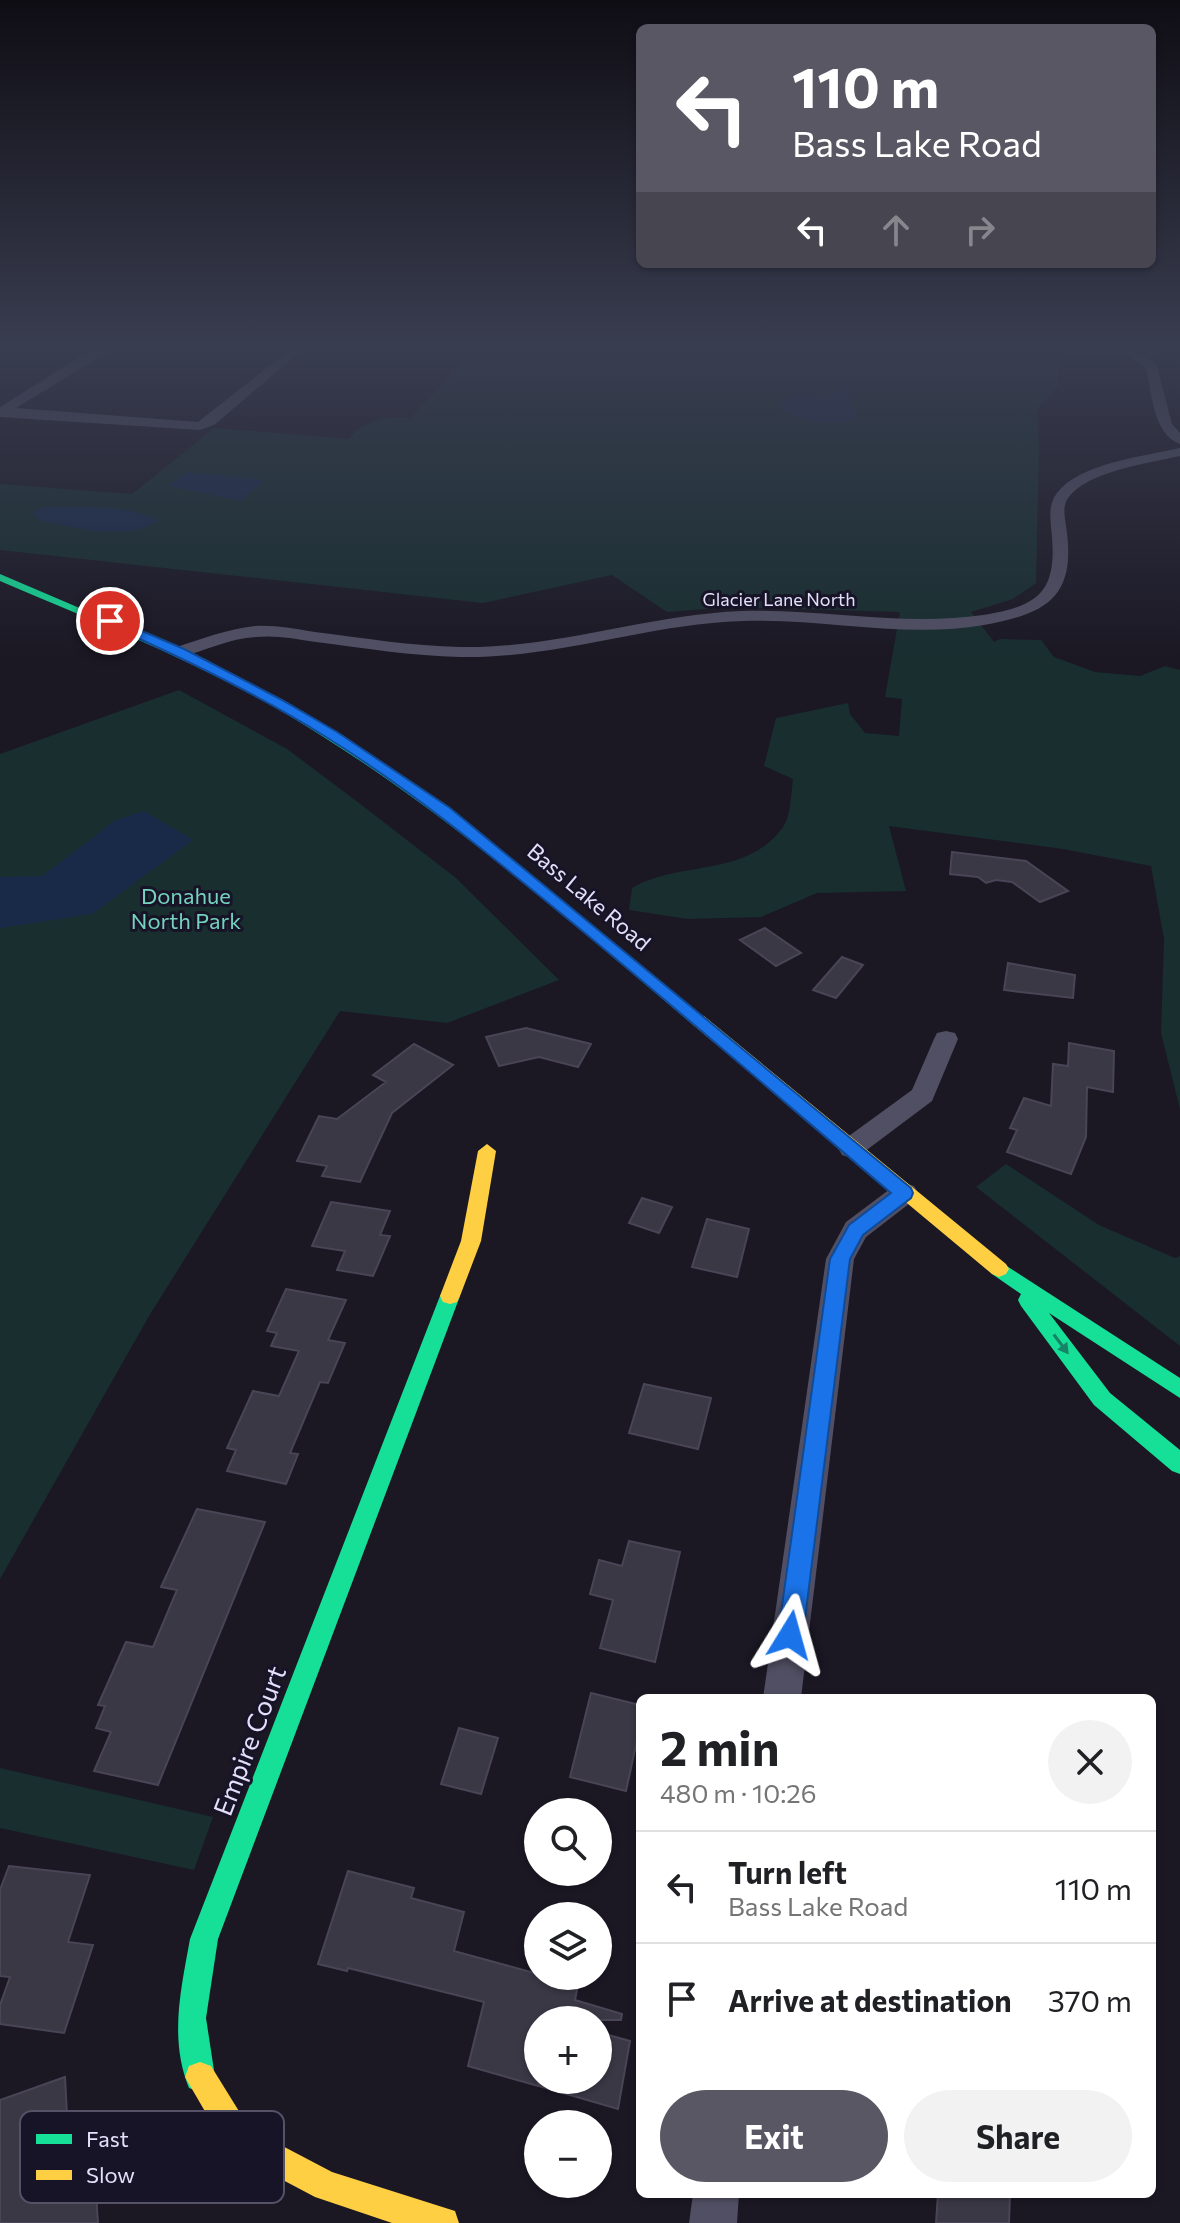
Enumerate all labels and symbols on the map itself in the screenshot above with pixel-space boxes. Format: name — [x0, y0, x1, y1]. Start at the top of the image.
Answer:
pin — [76, 587, 144, 655]
street label: Glacier Lane North — [702, 588, 856, 610]
street label: Bass Lake Road — [522, 837, 656, 956]
park label: Donahue North Park — [131, 882, 241, 934]
one-way arrow — [1053, 1334, 1069, 1355]
position arrow — [748, 1593, 832, 1677]
street label: Empire Court — [206, 1661, 291, 1820]
legend — [20, 2111, 284, 2203]
text: Fast — [86, 2125, 129, 2152]
text: Slow — [86, 2161, 135, 2188]

